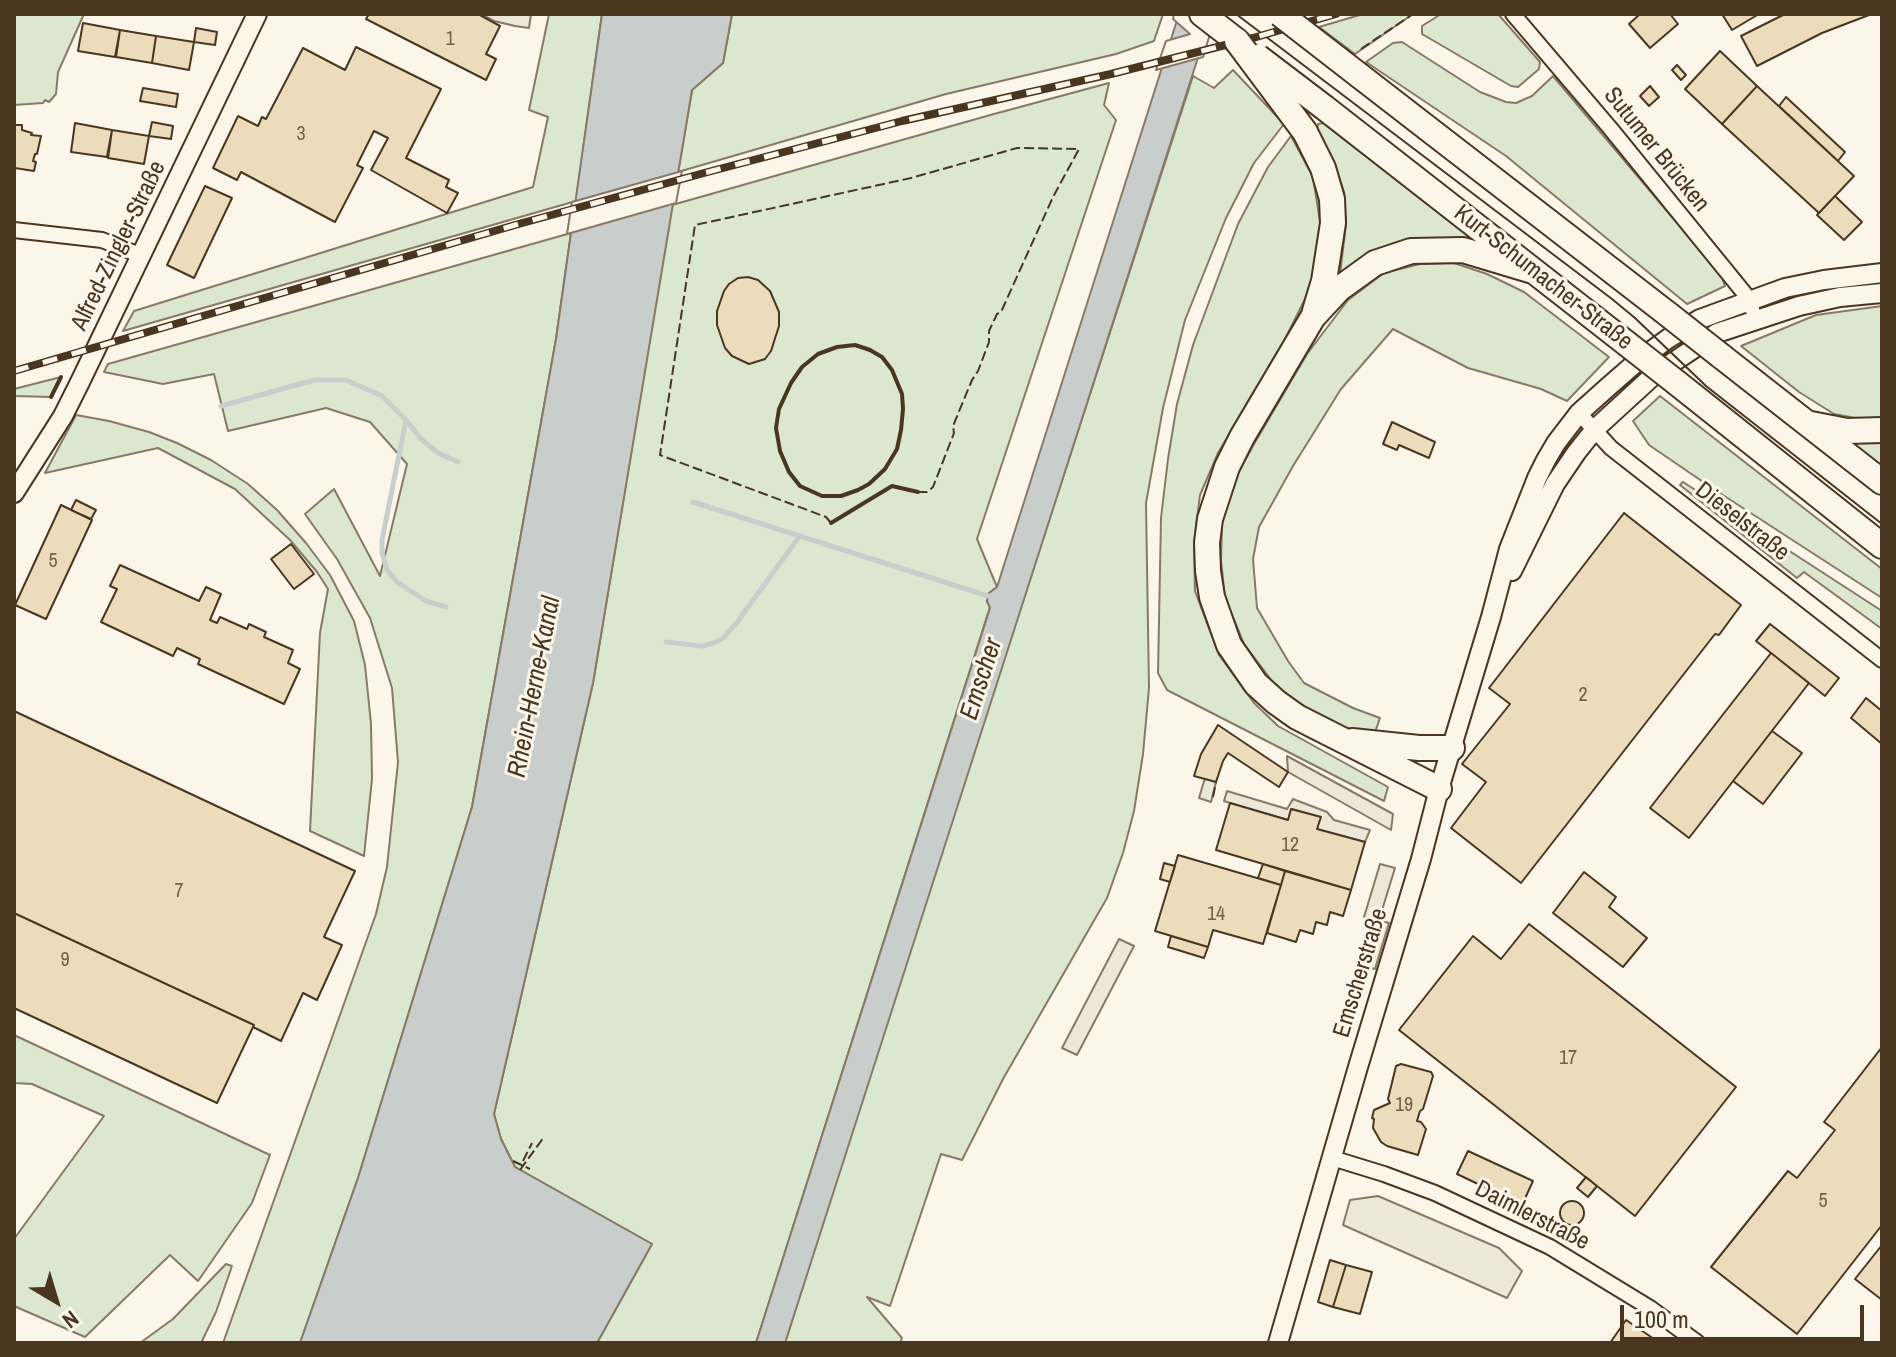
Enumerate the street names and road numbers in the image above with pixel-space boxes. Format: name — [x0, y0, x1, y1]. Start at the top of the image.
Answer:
street label: Sutumer Brücken — [1597, 82, 1715, 218]
street label: Alfred-Zingler-Straße — [66, 157, 172, 335]
street label: Kurt-Schumacher-Straße — [1448, 199, 1638, 357]
street label: Dieselstraße — [1689, 476, 1795, 568]
street label: Emscherstraße — [1328, 905, 1394, 1041]
street label: Daimlerstraße — [1470, 1175, 1594, 1257]

